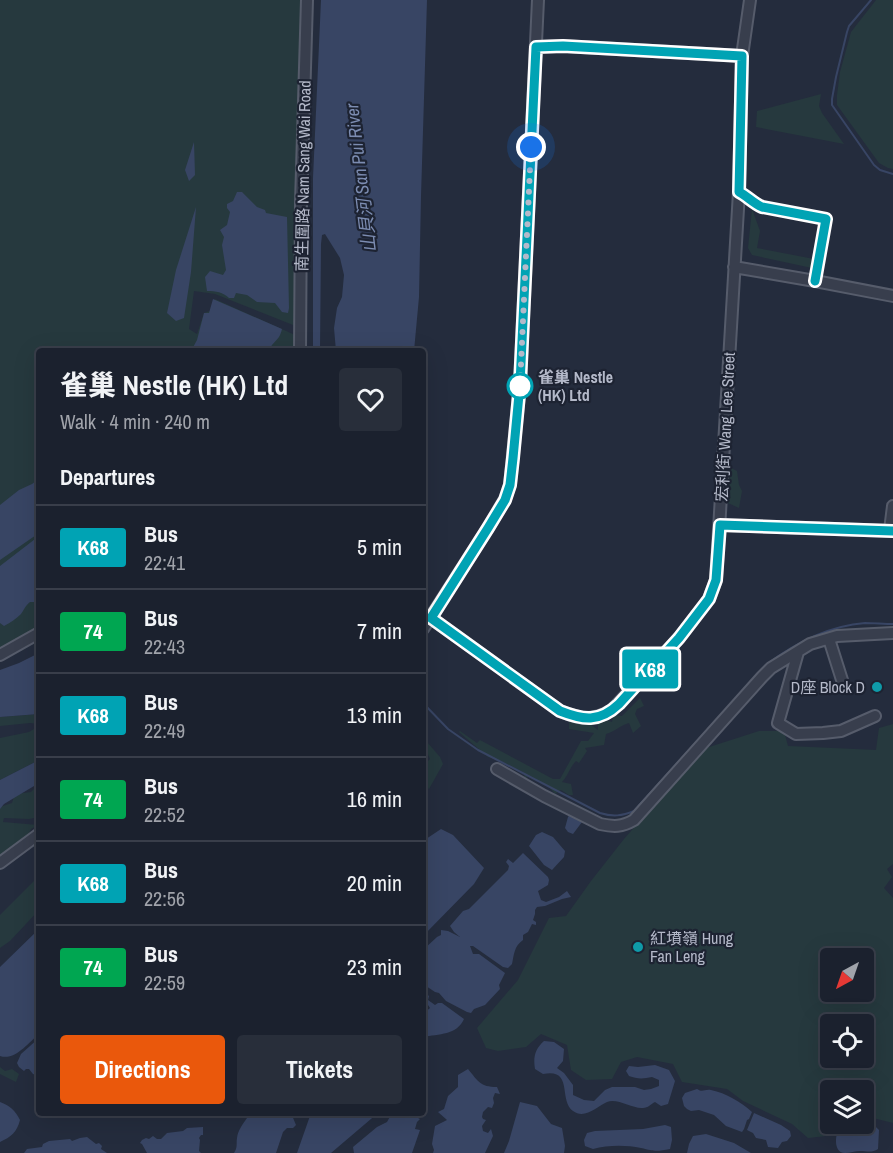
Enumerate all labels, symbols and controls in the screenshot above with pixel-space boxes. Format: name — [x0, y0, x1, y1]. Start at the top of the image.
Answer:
street label: 南生圍路 Nam Sang Wai Road — [290, 80, 316, 272]
water label: 山貝河 San Pui River — [339, 101, 382, 254]
your location — [516, 132, 546, 162]
street label: 宏利街 Wang Lee Street — [710, 351, 740, 502]
text: 雀巢 Nestle (HK) Ltd — [60, 366, 288, 404]
place label: 雀巢 Nestle (HK) Ltd — [538, 366, 613, 406]
button: heart — [339, 368, 402, 431]
marker: 雀巢 Nestle (HK) Ltd — [507, 373, 533, 399]
text: Walk · 4 min · 240 m — [60, 408, 210, 435]
text: Departures — [60, 462, 155, 492]
text: Bus — [144, 519, 178, 549]
text: 5 min — [357, 532, 402, 562]
text: K68 — [77, 533, 109, 562]
text: 22:41 — [144, 549, 185, 576]
text: Bus — [144, 603, 178, 633]
text: 7 min — [357, 616, 402, 646]
text: 74 — [83, 617, 103, 646]
text: 22:43 — [144, 633, 185, 660]
line badge: K68 — [616, 650, 684, 688]
text: K68 — [634, 655, 666, 684]
place label: D座 Block D — [791, 676, 865, 698]
marker: D座 Block D — [870, 680, 884, 694]
text: Bus — [144, 687, 178, 717]
text: 13 min — [347, 700, 402, 730]
text: K68 — [77, 701, 109, 730]
text: 22:49 — [144, 717, 185, 744]
text: Bus — [144, 771, 178, 801]
text: 16 min — [347, 784, 402, 814]
text: 74 — [83, 785, 103, 814]
text: 22:52 — [144, 801, 185, 828]
text: Bus — [144, 855, 178, 885]
text: 20 min — [347, 868, 402, 898]
text: K68 — [77, 869, 109, 898]
text: 22:56 — [144, 885, 185, 912]
place label: 紅墳嶺 Hung Fan Leng — [650, 927, 734, 967]
text: Bus — [144, 939, 178, 969]
marker: 紅墳嶺 Hung Fan Leng — [631, 940, 645, 954]
north arrow — [820, 948, 874, 1002]
map controls — [820, 948, 874, 1134]
text: 23 min — [347, 952, 402, 982]
text: 74 — [83, 953, 103, 982]
text: 22:59 — [144, 969, 185, 996]
button: locate — [820, 1014, 874, 1068]
button: Directions — [60, 1035, 225, 1104]
button: Tickets — [237, 1035, 402, 1104]
button: layers — [820, 1080, 874, 1134]

